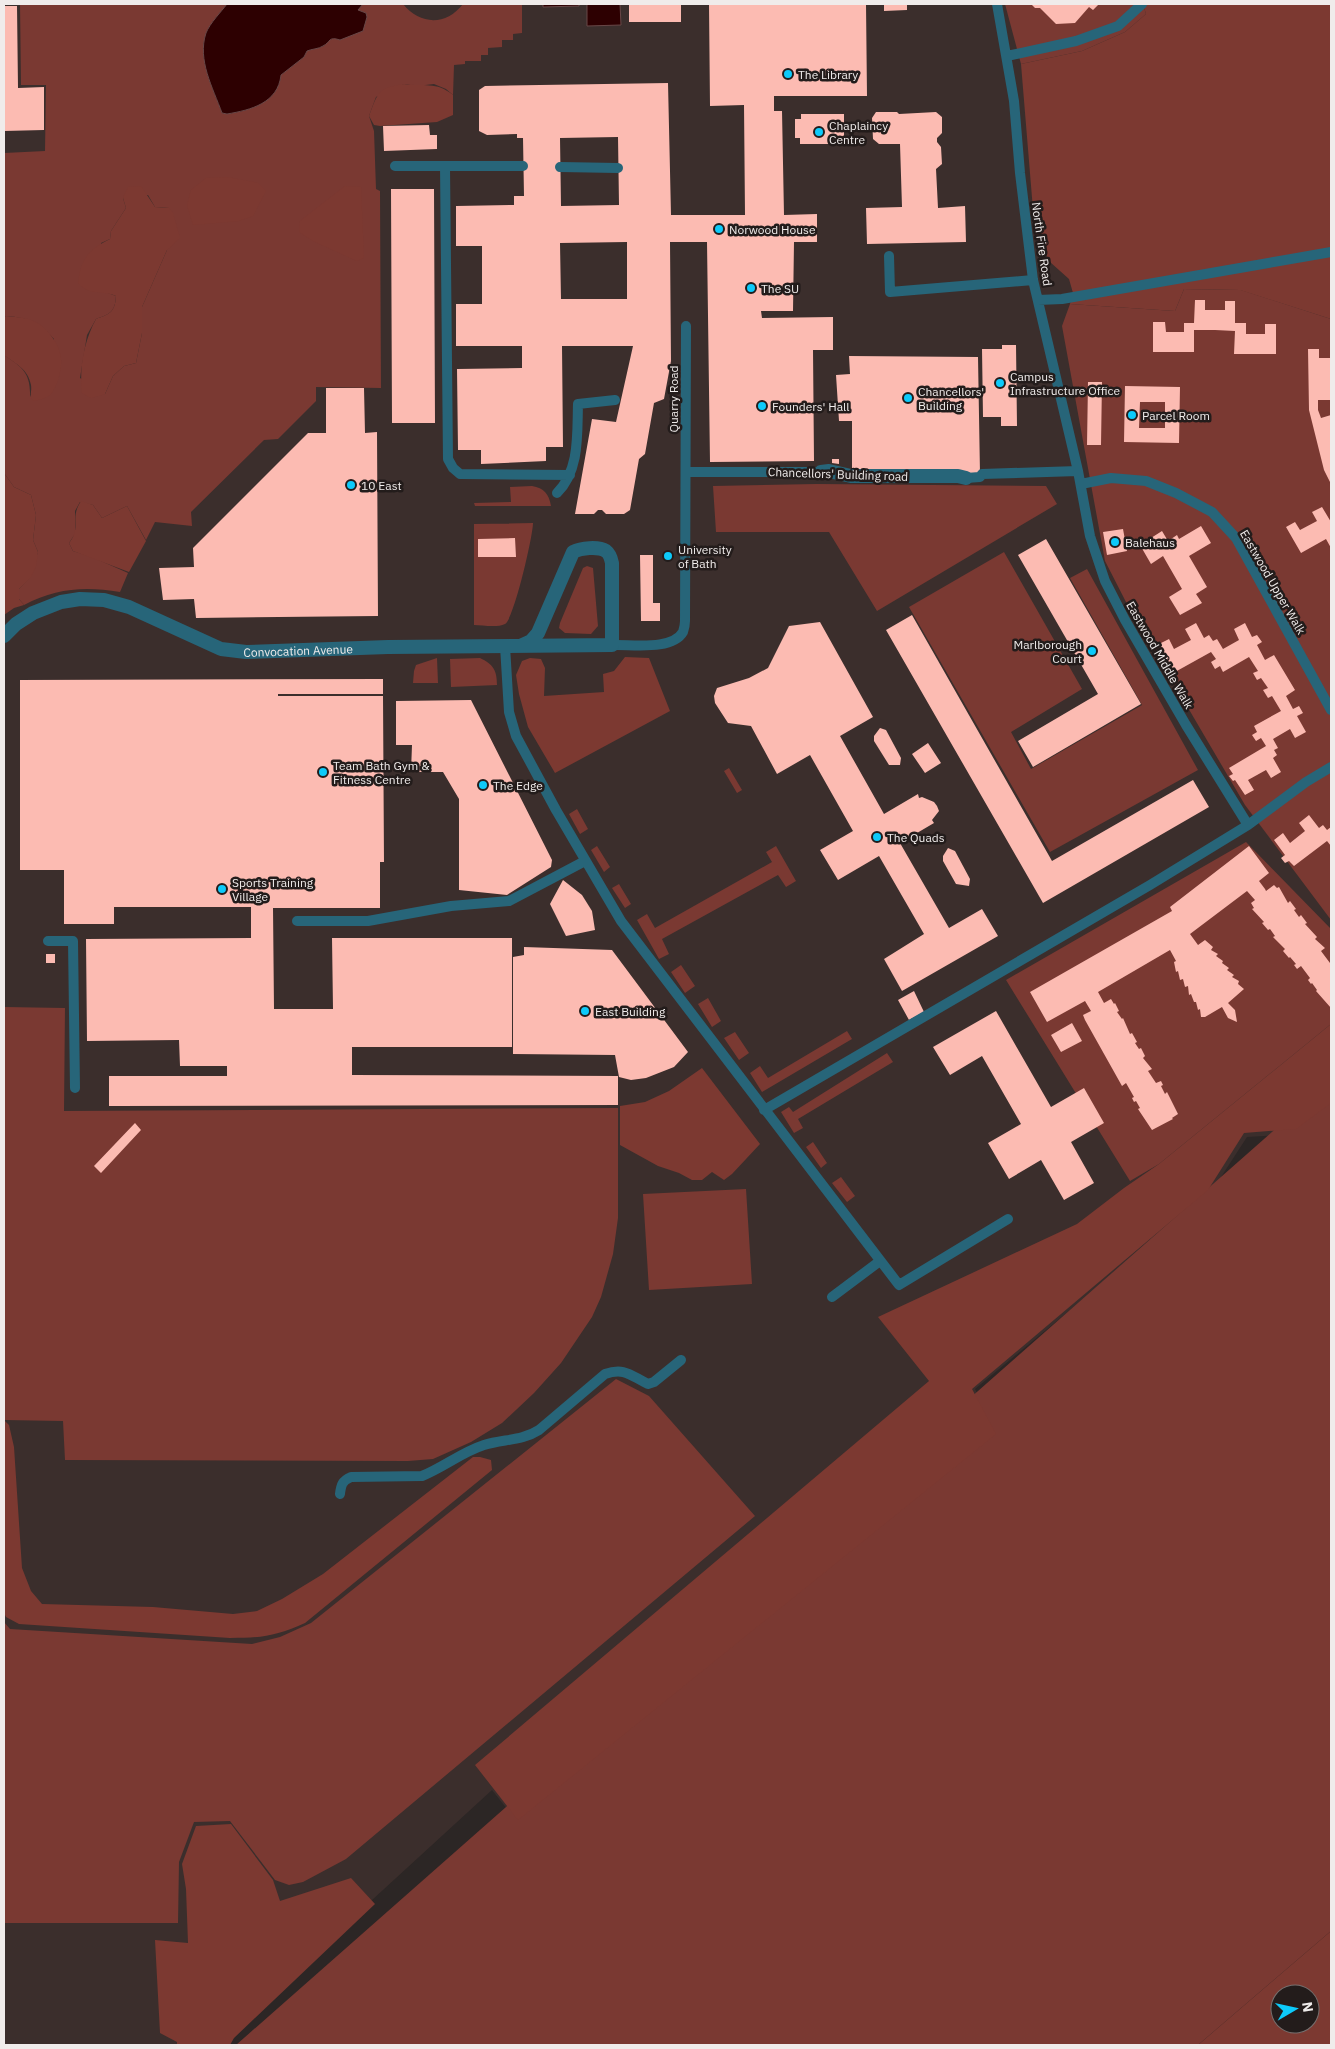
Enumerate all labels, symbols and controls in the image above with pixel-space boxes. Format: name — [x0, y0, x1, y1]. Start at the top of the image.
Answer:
place label: The Library — [798, 67, 858, 82]
marker: The Library — [782, 68, 794, 80]
place label: Chaplaincy Centre — [829, 118, 888, 147]
marker: Chaplaincy Centre — [813, 126, 825, 138]
street label: North Fire Road — [1029, 201, 1055, 287]
place label: Norwood House — [729, 222, 816, 237]
marker: Norwood House — [713, 223, 725, 235]
place label: The SU — [761, 281, 799, 296]
marker: The SU — [745, 282, 757, 294]
street label: Quarry Road — [666, 365, 681, 433]
place label: Campus Infrastructure Office — [1010, 369, 1120, 398]
marker: Campus Infrastructure Office — [994, 377, 1006, 389]
place label: Chancellors' Building — [918, 384, 984, 413]
marker: Chancellors' Building — [902, 392, 914, 404]
place label: Founders' Hall — [772, 399, 850, 414]
marker: Founders' Hall — [756, 400, 768, 412]
place label: Parcel Room — [1142, 408, 1210, 423]
marker: Parcel Room — [1126, 409, 1138, 421]
street label: Chancellors' Building road — [768, 464, 908, 484]
place label: 10 East — [361, 478, 402, 493]
marker: 10 East — [345, 479, 357, 491]
street label: Eastwood Upper Walk — [1237, 527, 1309, 638]
place label: Balehaus — [1125, 535, 1175, 550]
marker: Balehaus — [1109, 536, 1121, 548]
place label: University of Bath — [678, 542, 732, 571]
marker: University of Bath — [662, 550, 674, 562]
street label: Eastwood Middle Walk — [1123, 599, 1197, 712]
place label: Marlborough Court — [1013, 637, 1082, 666]
street label: Convocation Avenue — [243, 641, 354, 660]
marker: Marlborough Court — [1086, 645, 1098, 657]
place label: Team Bath Gym & Fitness Centre — [333, 758, 430, 787]
marker: Team Bath Gym & Fitness Centre — [317, 766, 329, 778]
place label: The Edge — [493, 778, 543, 793]
marker: The Edge — [477, 779, 489, 791]
place label: The Quads — [887, 830, 945, 845]
marker: The Quads — [871, 831, 883, 843]
place label: Sports Training Village — [232, 875, 314, 904]
marker: Sports Training Village — [216, 883, 228, 895]
place label: East Building — [595, 1004, 666, 1019]
marker: East Building — [579, 1005, 591, 1017]
north arrow — [1270, 1984, 1320, 2034]
text: N — [1298, 2001, 1318, 2013]

